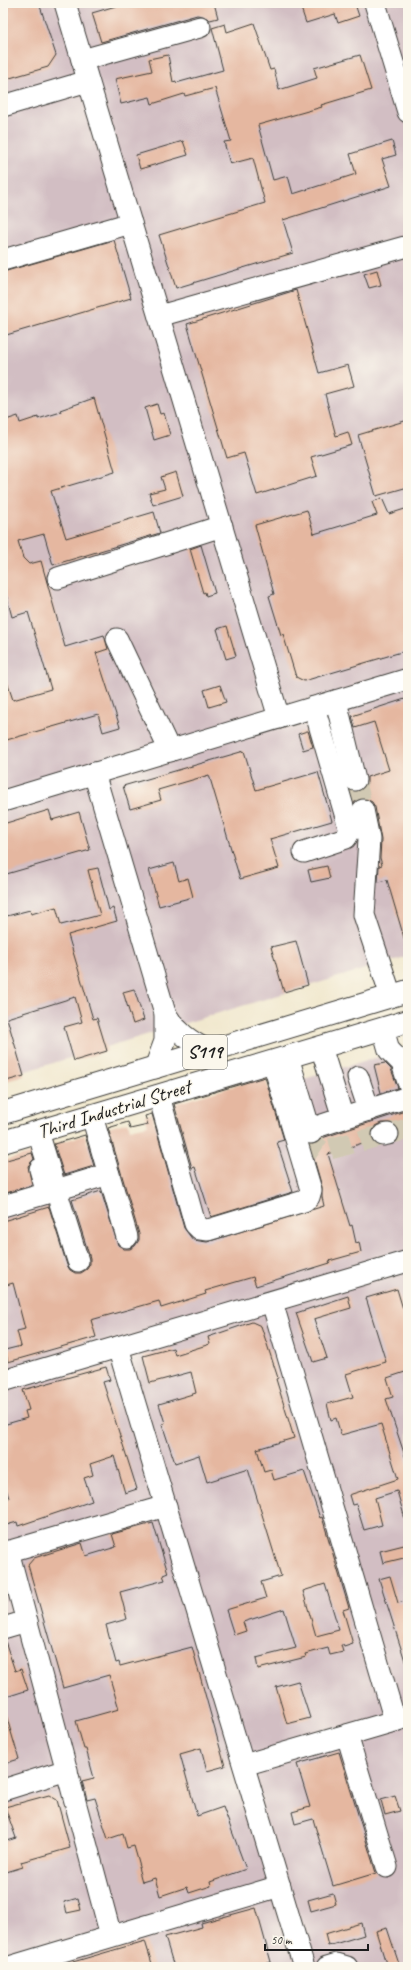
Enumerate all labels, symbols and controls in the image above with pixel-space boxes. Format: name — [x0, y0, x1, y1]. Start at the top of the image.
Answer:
road number: S119 — [183, 1035, 227, 1069]
street label: Third Industrial Street — [34, 1073, 197, 1144]
scale bar — [265, 1926, 368, 1952]
text: 50 m — [271, 1932, 293, 1948]

